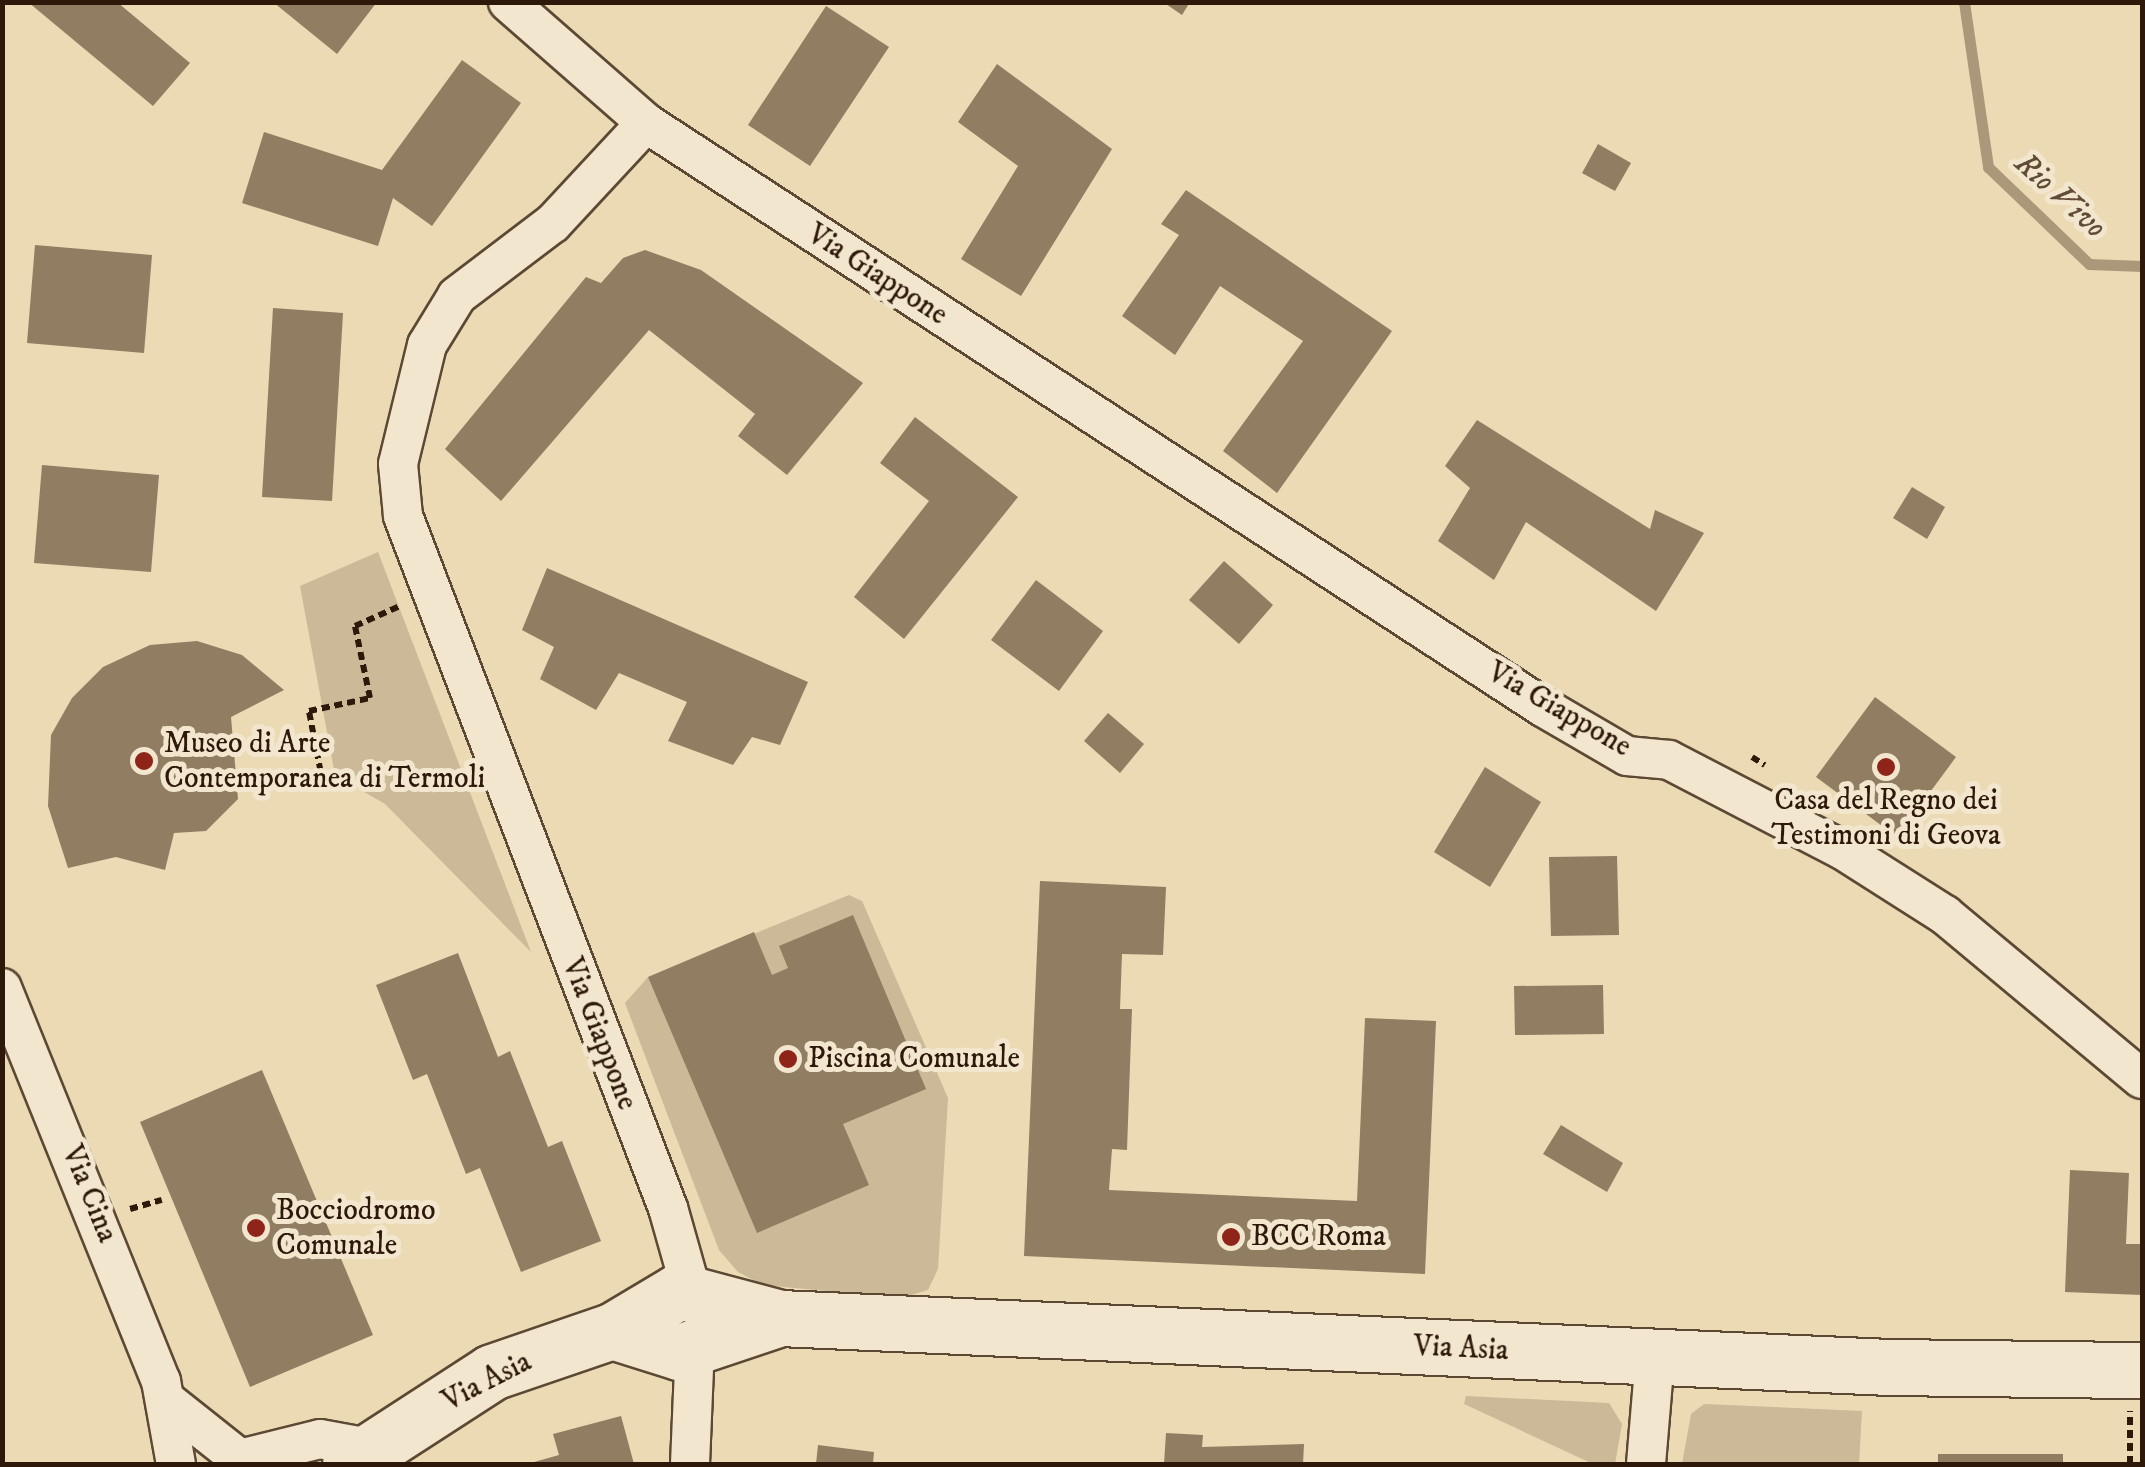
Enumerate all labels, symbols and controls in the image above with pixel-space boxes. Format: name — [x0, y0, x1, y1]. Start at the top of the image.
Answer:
water label: Rio Vivo — [2006, 145, 2114, 247]
street label: Via Giappone — [800, 216, 954, 334]
street label: Via Giappone — [1481, 654, 1637, 766]
place label: Museo di Arte Contemporanea di Termoli — [164, 726, 485, 796]
marker: Museo di Arte Contemporanea di Termoli — [133, 750, 155, 772]
marker: Casa del Regno dei Testimoni di Geova — [1875, 756, 1897, 778]
place label: Casa del Regno dei Testimoni di Geova — [1771, 783, 2001, 854]
street label: Via Giappone — [554, 953, 644, 1115]
place label: Piscina Comunale — [808, 1041, 1020, 1077]
marker: Piscina Comunale — [777, 1048, 799, 1070]
street label: Via Cina — [53, 1140, 125, 1248]
place label: Bocciodromo Comunale — [276, 1193, 435, 1264]
marker: Bocciodromo Comunale — [245, 1217, 267, 1239]
place label: BCC Roma — [1251, 1219, 1386, 1255]
marker: BCC Roma — [1220, 1226, 1242, 1248]
street label: Via Asia — [1412, 1329, 1510, 1369]
street label: Via Asia — [436, 1344, 538, 1420]

